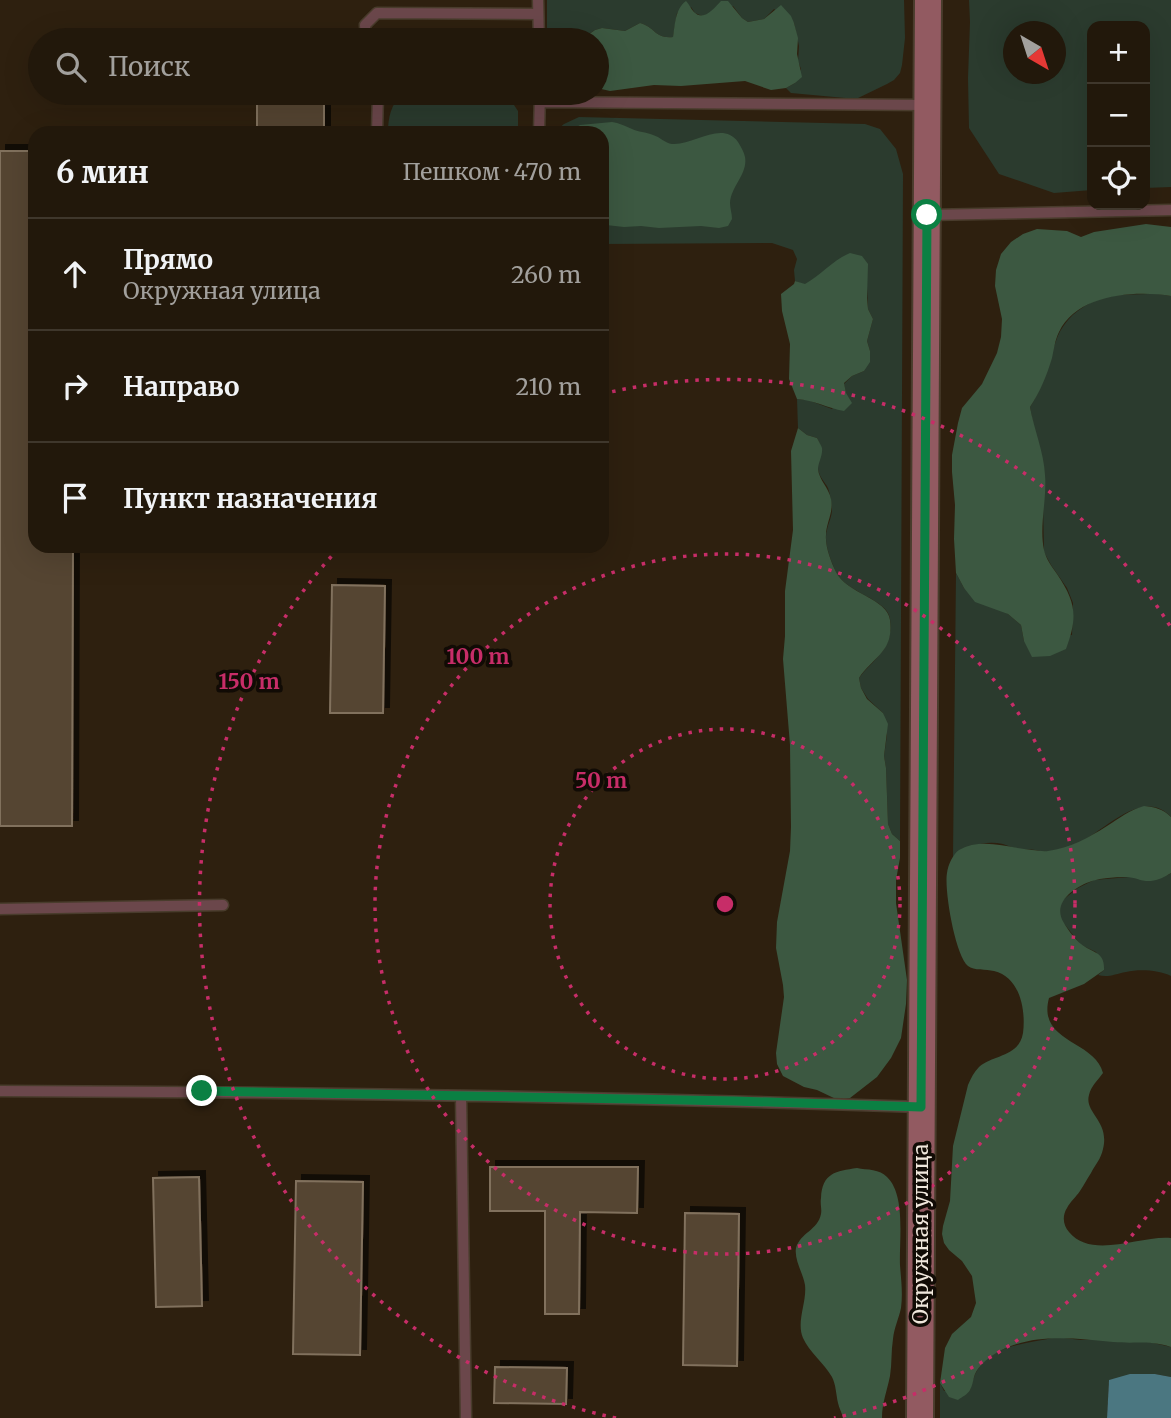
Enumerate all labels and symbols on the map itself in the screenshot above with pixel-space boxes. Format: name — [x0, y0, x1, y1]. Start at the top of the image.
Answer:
north arrow — [1003, 21, 1066, 84]
route start — [911, 199, 942, 230]
text: 100 m — [447, 643, 509, 670]
text: 150 m — [218, 668, 280, 695]
text: 50 m — [575, 767, 627, 794]
centre of rings — [713, 892, 737, 916]
route end — [186, 1075, 217, 1106]
street label: Окружная улица — [907, 1144, 934, 1324]

